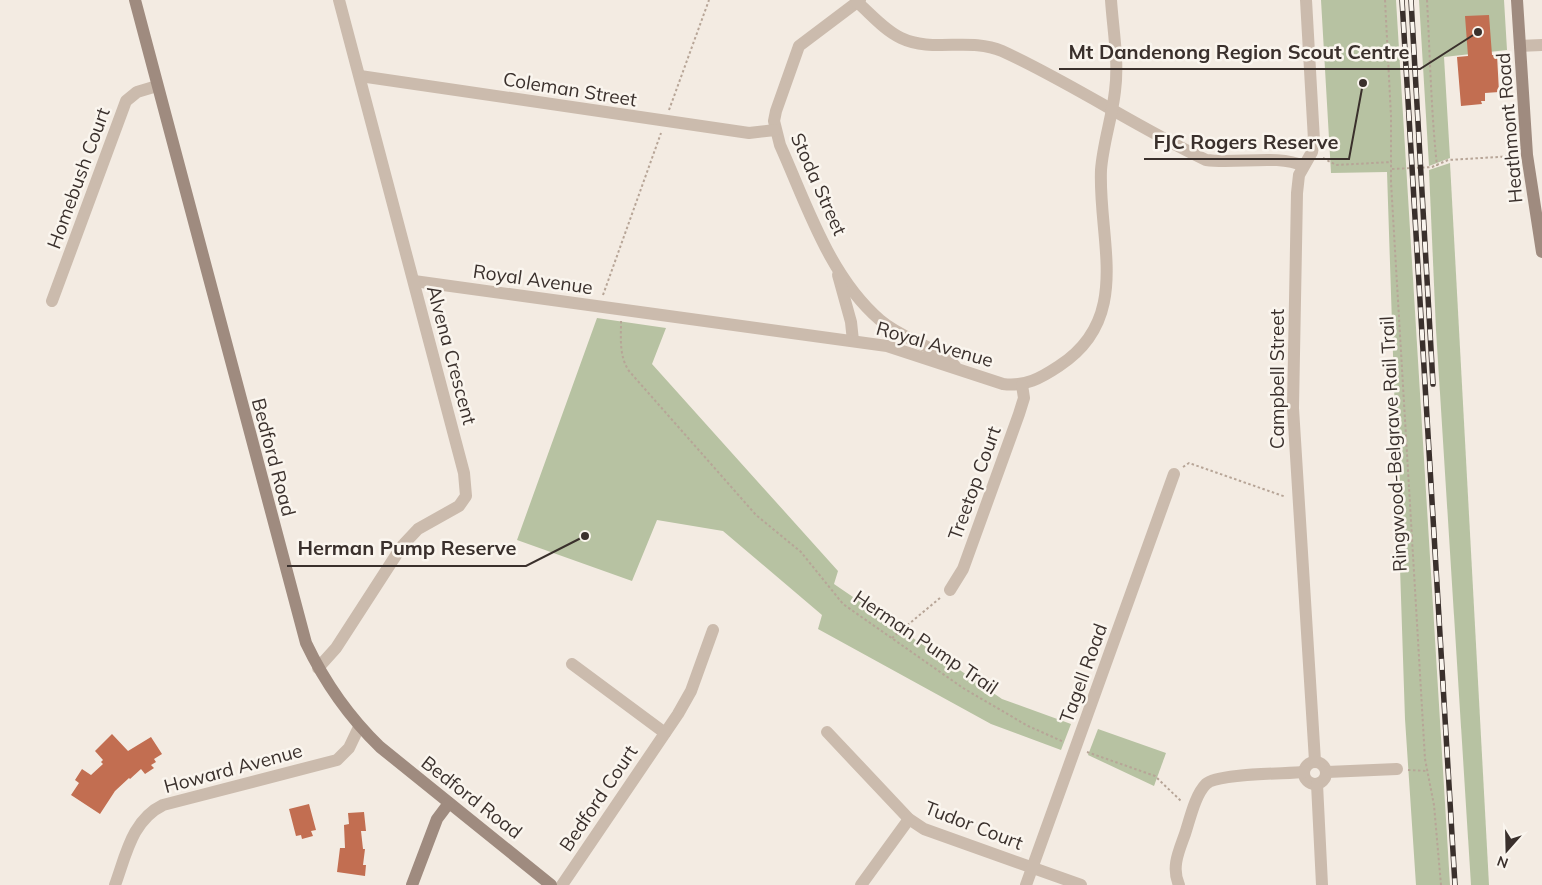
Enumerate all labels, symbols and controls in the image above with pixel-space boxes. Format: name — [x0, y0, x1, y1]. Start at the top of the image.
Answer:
callout: Mt Dandenong Region Scout Centre — [1059, 34, 1420, 69]
text: Mt Dandenong Region Scout Centre — [1068, 39, 1410, 64]
street label: Heathmont Road — [1490, 52, 1528, 204]
street label: Coleman Street — [502, 67, 639, 111]
street label: Homebush Court — [41, 104, 115, 252]
callout: FJC Rogers Reserve — [1144, 124, 1349, 159]
street label: Stoda Street — [786, 129, 852, 239]
text: FJC Rogers Reserve — [1154, 129, 1338, 154]
street label: Royal Avenue — [472, 259, 594, 299]
street label: Alvena Crescent — [422, 283, 482, 428]
street label: Campbell Street — [1265, 308, 1289, 449]
street label: Ringwood-Belgrave Rail Trail — [1374, 315, 1412, 573]
street label: Royal Avenue — [874, 316, 996, 372]
street label: Bedford Road — [247, 395, 301, 519]
street label: Treetop Court — [942, 422, 1006, 543]
callout: Herman Pump Reserve — [287, 531, 526, 566]
text: Herman Pump Reserve — [298, 535, 517, 560]
street label: Herman Pump Trail — [849, 585, 1003, 699]
street label: Tagell Road — [1054, 620, 1112, 726]
street label: Howard Avenue — [161, 738, 305, 798]
street label: Bedford Court — [554, 740, 643, 856]
street label: Bedford Road — [417, 750, 527, 844]
street label: Tudor Court — [921, 795, 1027, 855]
north arrow — [1482, 825, 1532, 875]
text: N — [1495, 852, 1511, 872]

